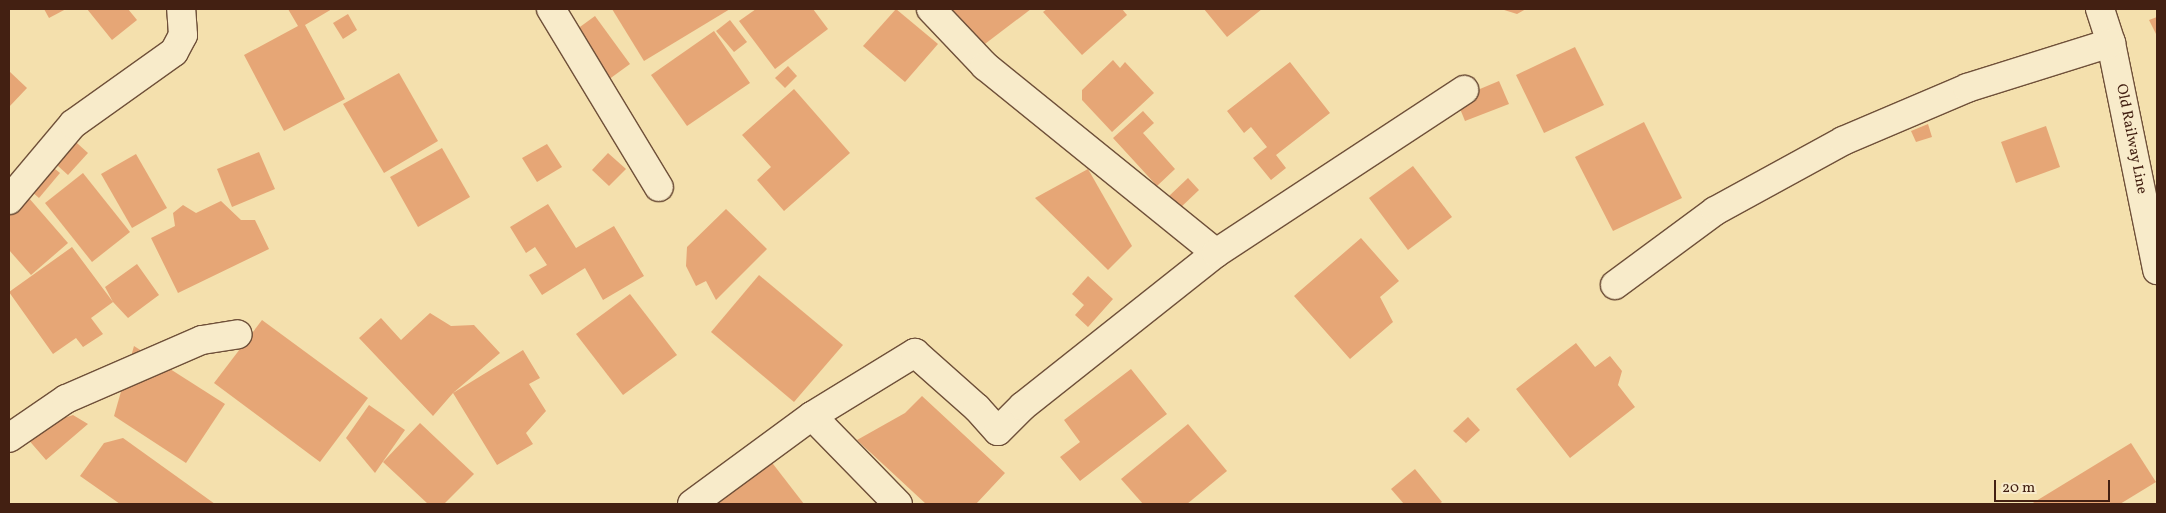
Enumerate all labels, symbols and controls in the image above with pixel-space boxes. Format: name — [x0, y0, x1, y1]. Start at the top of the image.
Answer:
street label: Old Railway Line — [2111, 82, 2151, 196]
scale bar — [1996, 470, 2112, 502]
text: 20 m — [2002, 478, 2035, 499]

